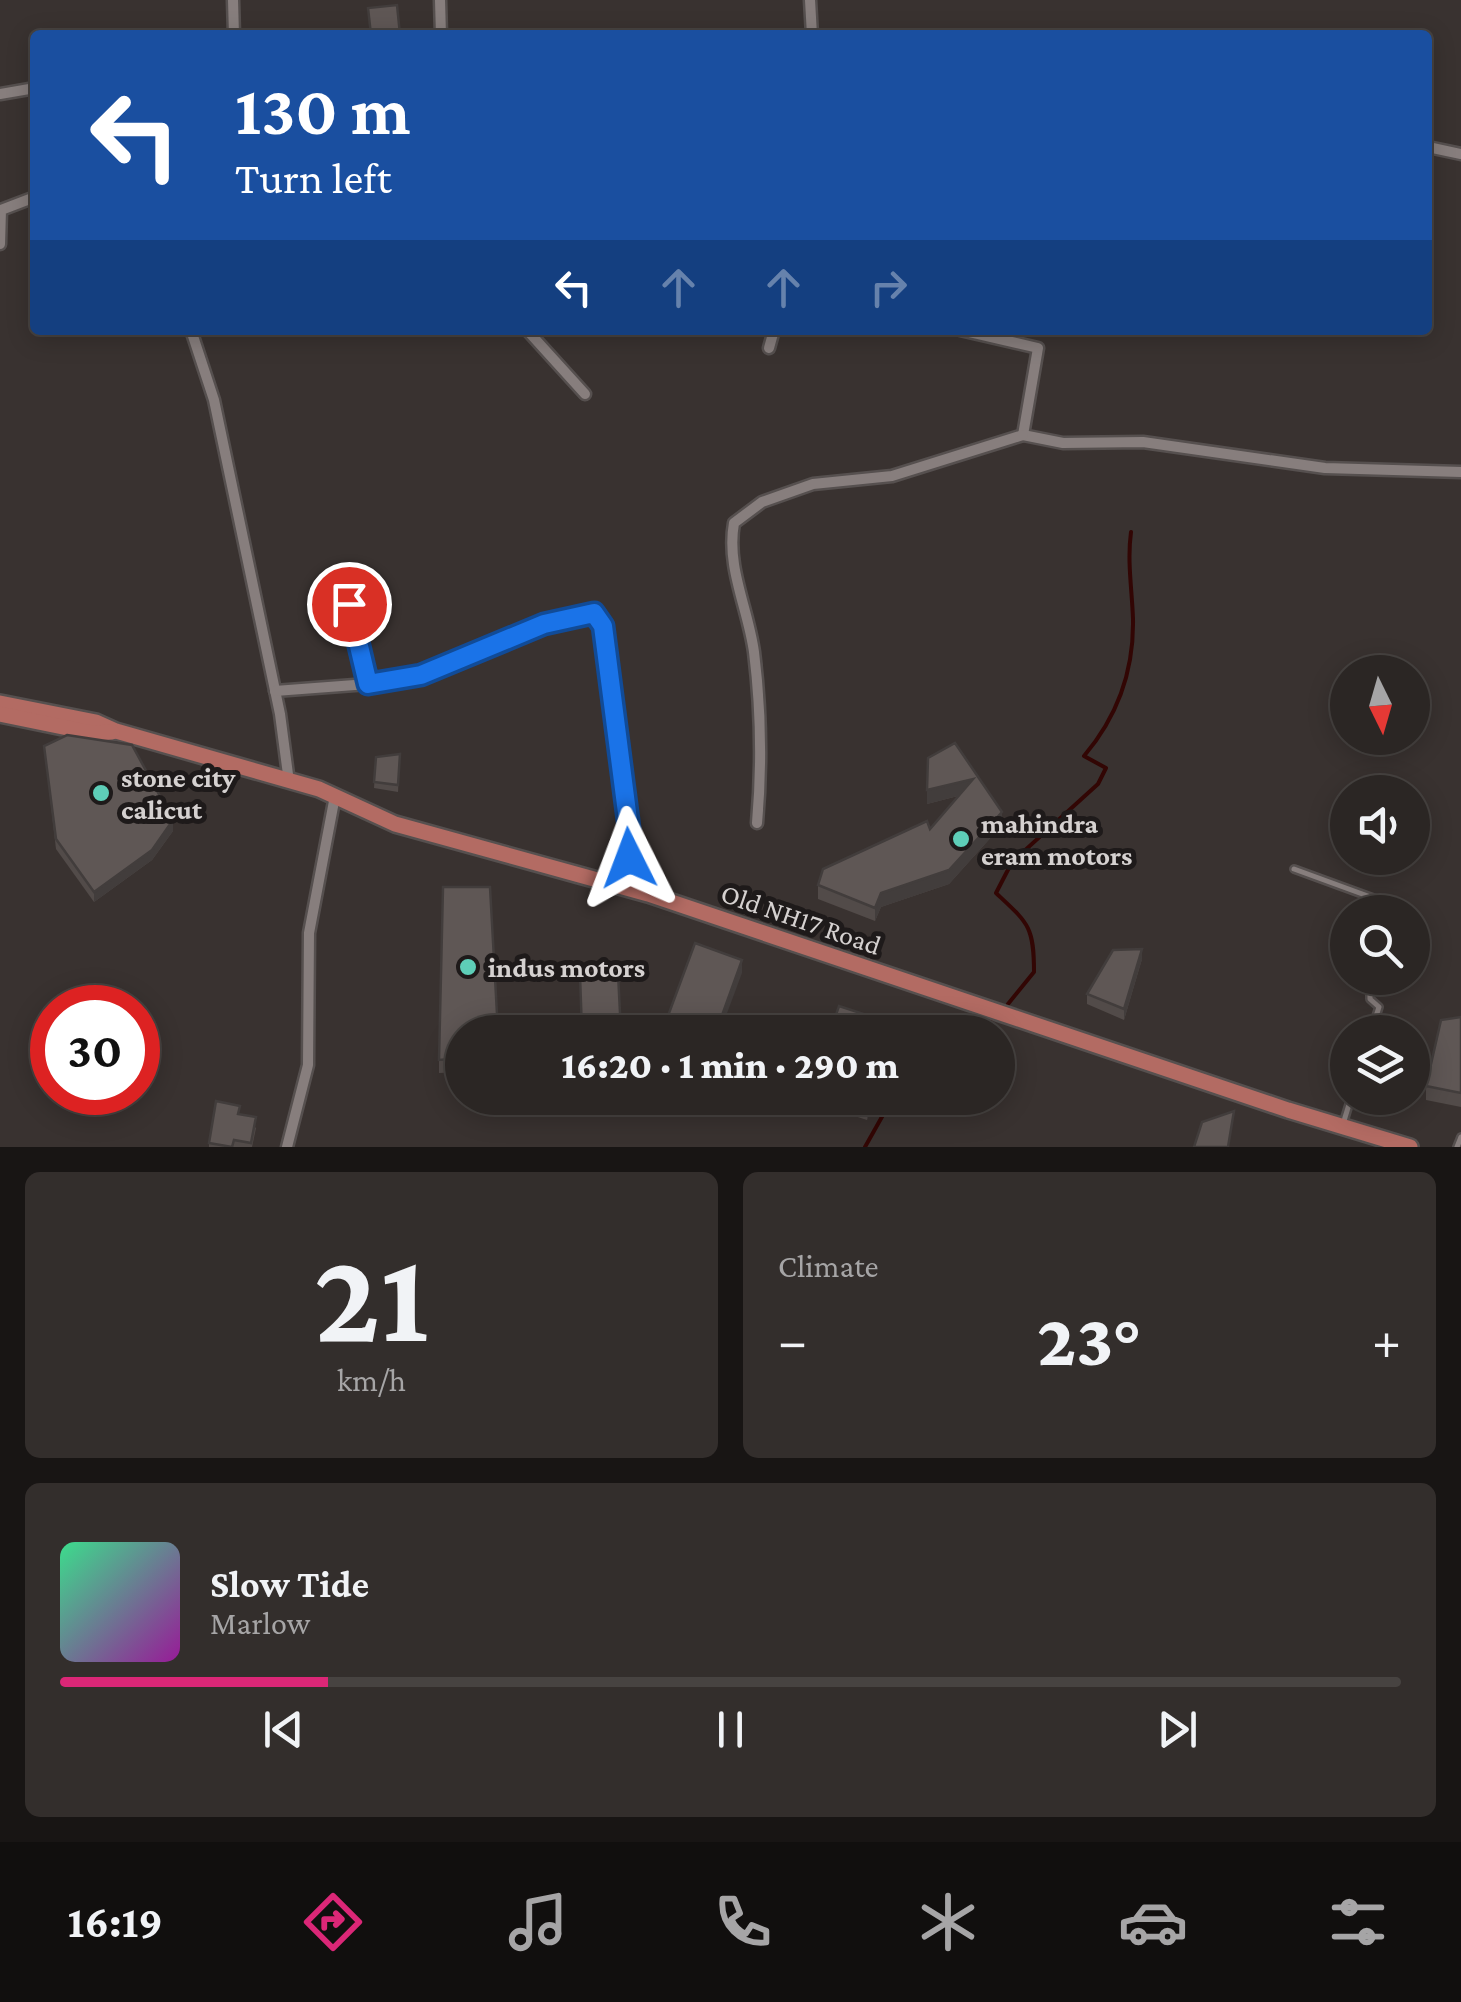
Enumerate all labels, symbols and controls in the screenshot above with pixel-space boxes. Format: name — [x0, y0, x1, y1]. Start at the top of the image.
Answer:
icon: left — [70, 70, 200, 200]
text: 130 m — [235, 71, 411, 149]
text: Turn left — [235, 153, 392, 203]
icon: left — [546, 260, 601, 315]
icon: ahead — [651, 260, 706, 315]
icon: ahead — [756, 260, 811, 315]
icon: right — [861, 260, 916, 315]
pin — [307, 562, 392, 647]
icon: arrive — [322, 577, 377, 632]
north arrow — [1330, 655, 1430, 755]
map controls — [1330, 655, 1430, 1115]
place label: stone city calicut — [121, 762, 236, 825]
button: sound — [1330, 775, 1430, 875]
marker: stone city calicut — [90, 782, 112, 804]
position arrow — [577, 806, 681, 910]
place label: mahindra eram motors — [981, 808, 1132, 871]
marker: mahindra eram motors — [950, 828, 972, 850]
street label: Old NH17 Road — [717, 877, 885, 961]
button: search — [1330, 895, 1430, 995]
place label: indus motors — [488, 952, 645, 983]
marker: indus motors — [457, 956, 479, 978]
speed limit sign: 30 — [30, 985, 160, 1115]
button: layers — [1330, 1015, 1430, 1115]
text: 16:20 · 1 min · 290 m — [561, 1044, 899, 1086]
text: 21 — [314, 1224, 429, 1369]
text: Climate — [778, 1248, 879, 1284]
text: 23° — [1037, 1298, 1142, 1381]
text: − — [778, 1310, 807, 1371]
text: + — [1372, 1310, 1401, 1371]
text: km/h — [337, 1362, 406, 1398]
text: Slow Tide — [210, 1563, 369, 1605]
text: Marlow — [210, 1605, 310, 1641]
icon: previous — [256, 1702, 311, 1757]
icon: pause — [703, 1702, 758, 1757]
icon: next — [1150, 1702, 1205, 1757]
icon: directions — [298, 1887, 368, 1957]
icon: music — [503, 1887, 573, 1957]
icon: phone — [708, 1887, 778, 1957]
icon: climate — [913, 1887, 983, 1957]
icon: car — [1118, 1887, 1188, 1957]
icon: filters — [1323, 1887, 1393, 1957]
text: 16:19 — [68, 1897, 163, 1947]

